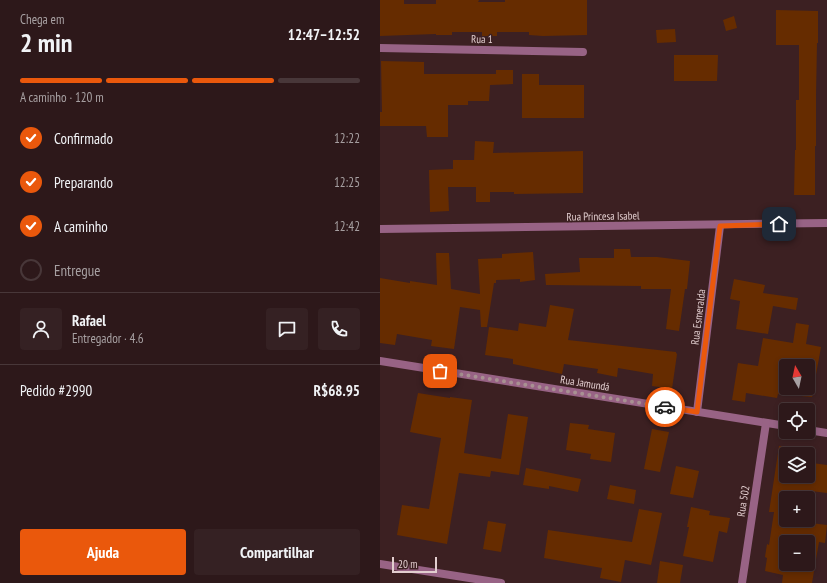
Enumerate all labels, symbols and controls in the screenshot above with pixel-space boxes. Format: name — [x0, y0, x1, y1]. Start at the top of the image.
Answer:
text: Chega em — [20, 11, 64, 28]
text: 12:47–12:52 — [288, 25, 360, 44]
text: 2 min — [20, 26, 73, 59]
street label: Rua 1 — [471, 32, 493, 46]
text: A caminho · 120 m — [20, 89, 104, 106]
icon: check — [20, 127, 42, 149]
text: Confirmado — [54, 129, 113, 148]
text: 12:22 — [334, 130, 360, 147]
icon: check — [20, 171, 42, 193]
text: Preparando — [54, 173, 113, 192]
text: 12:25 — [334, 174, 360, 191]
pin — [762, 207, 796, 241]
street label: Rua Princesa Isabel — [566, 208, 640, 224]
icon: home — [768, 213, 790, 235]
icon: check — [20, 215, 42, 237]
text: A caminho — [54, 217, 108, 236]
text: 12:42 — [334, 218, 360, 235]
text: Entregue — [54, 261, 101, 280]
street label: Rua Esmeralda — [688, 288, 708, 346]
button: person — [20, 308, 62, 350]
button: chat — [266, 308, 308, 350]
button: phone — [318, 308, 360, 350]
text: Rafael — [72, 311, 106, 330]
text: Entregador · 4.6 — [72, 330, 144, 347]
pin — [423, 354, 457, 388]
north arrow — [779, 359, 815, 395]
map controls — [779, 359, 815, 571]
icon: bag — [429, 360, 451, 382]
street label: Rua Jamundá — [559, 372, 611, 394]
text: Pedido #2990 — [20, 381, 92, 400]
text: R$68.95 — [313, 381, 360, 400]
courier — [645, 387, 685, 427]
icon: car — [654, 396, 676, 418]
button: locate — [779, 403, 815, 439]
button: layers — [779, 447, 815, 483]
street label: Rua 502 — [734, 484, 752, 518]
button: + — [779, 491, 815, 527]
button: Ajuda — [20, 529, 186, 575]
button: Compartilhar — [194, 529, 360, 575]
button: − — [779, 535, 815, 571]
scale bar — [392, 555, 437, 574]
text: 20 m — [398, 557, 417, 571]

